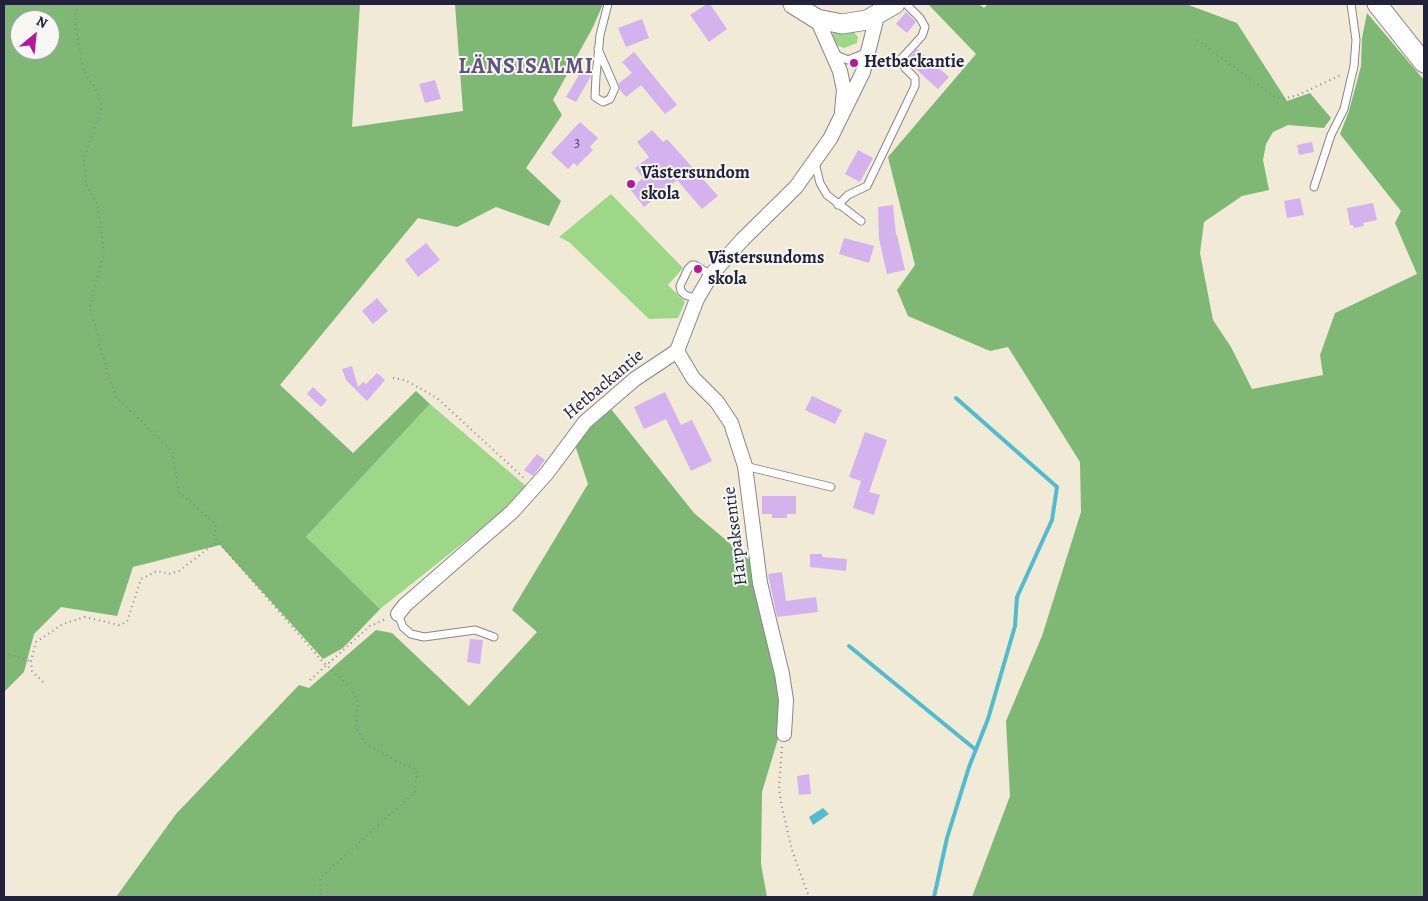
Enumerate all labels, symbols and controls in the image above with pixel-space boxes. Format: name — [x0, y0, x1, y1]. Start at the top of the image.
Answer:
north arrow — [10, 10, 60, 60]
text: N — [33, 11, 51, 33]
place label: Hetbackantie — [864, 52, 964, 74]
district label: LÄNSISALMI — [457, 55, 595, 81]
marker: Hetbackantie — [848, 57, 860, 69]
house number: 3 — [574, 134, 580, 152]
place label: Västersundom skola — [641, 163, 750, 205]
marker: Västersundom skola — [625, 178, 637, 190]
place label: Västersundoms skola — [708, 248, 824, 290]
marker: Västersundoms skola — [692, 263, 704, 275]
street label: Hetbackantie — [559, 345, 649, 425]
street label: Harpaksentie — [719, 485, 753, 587]

